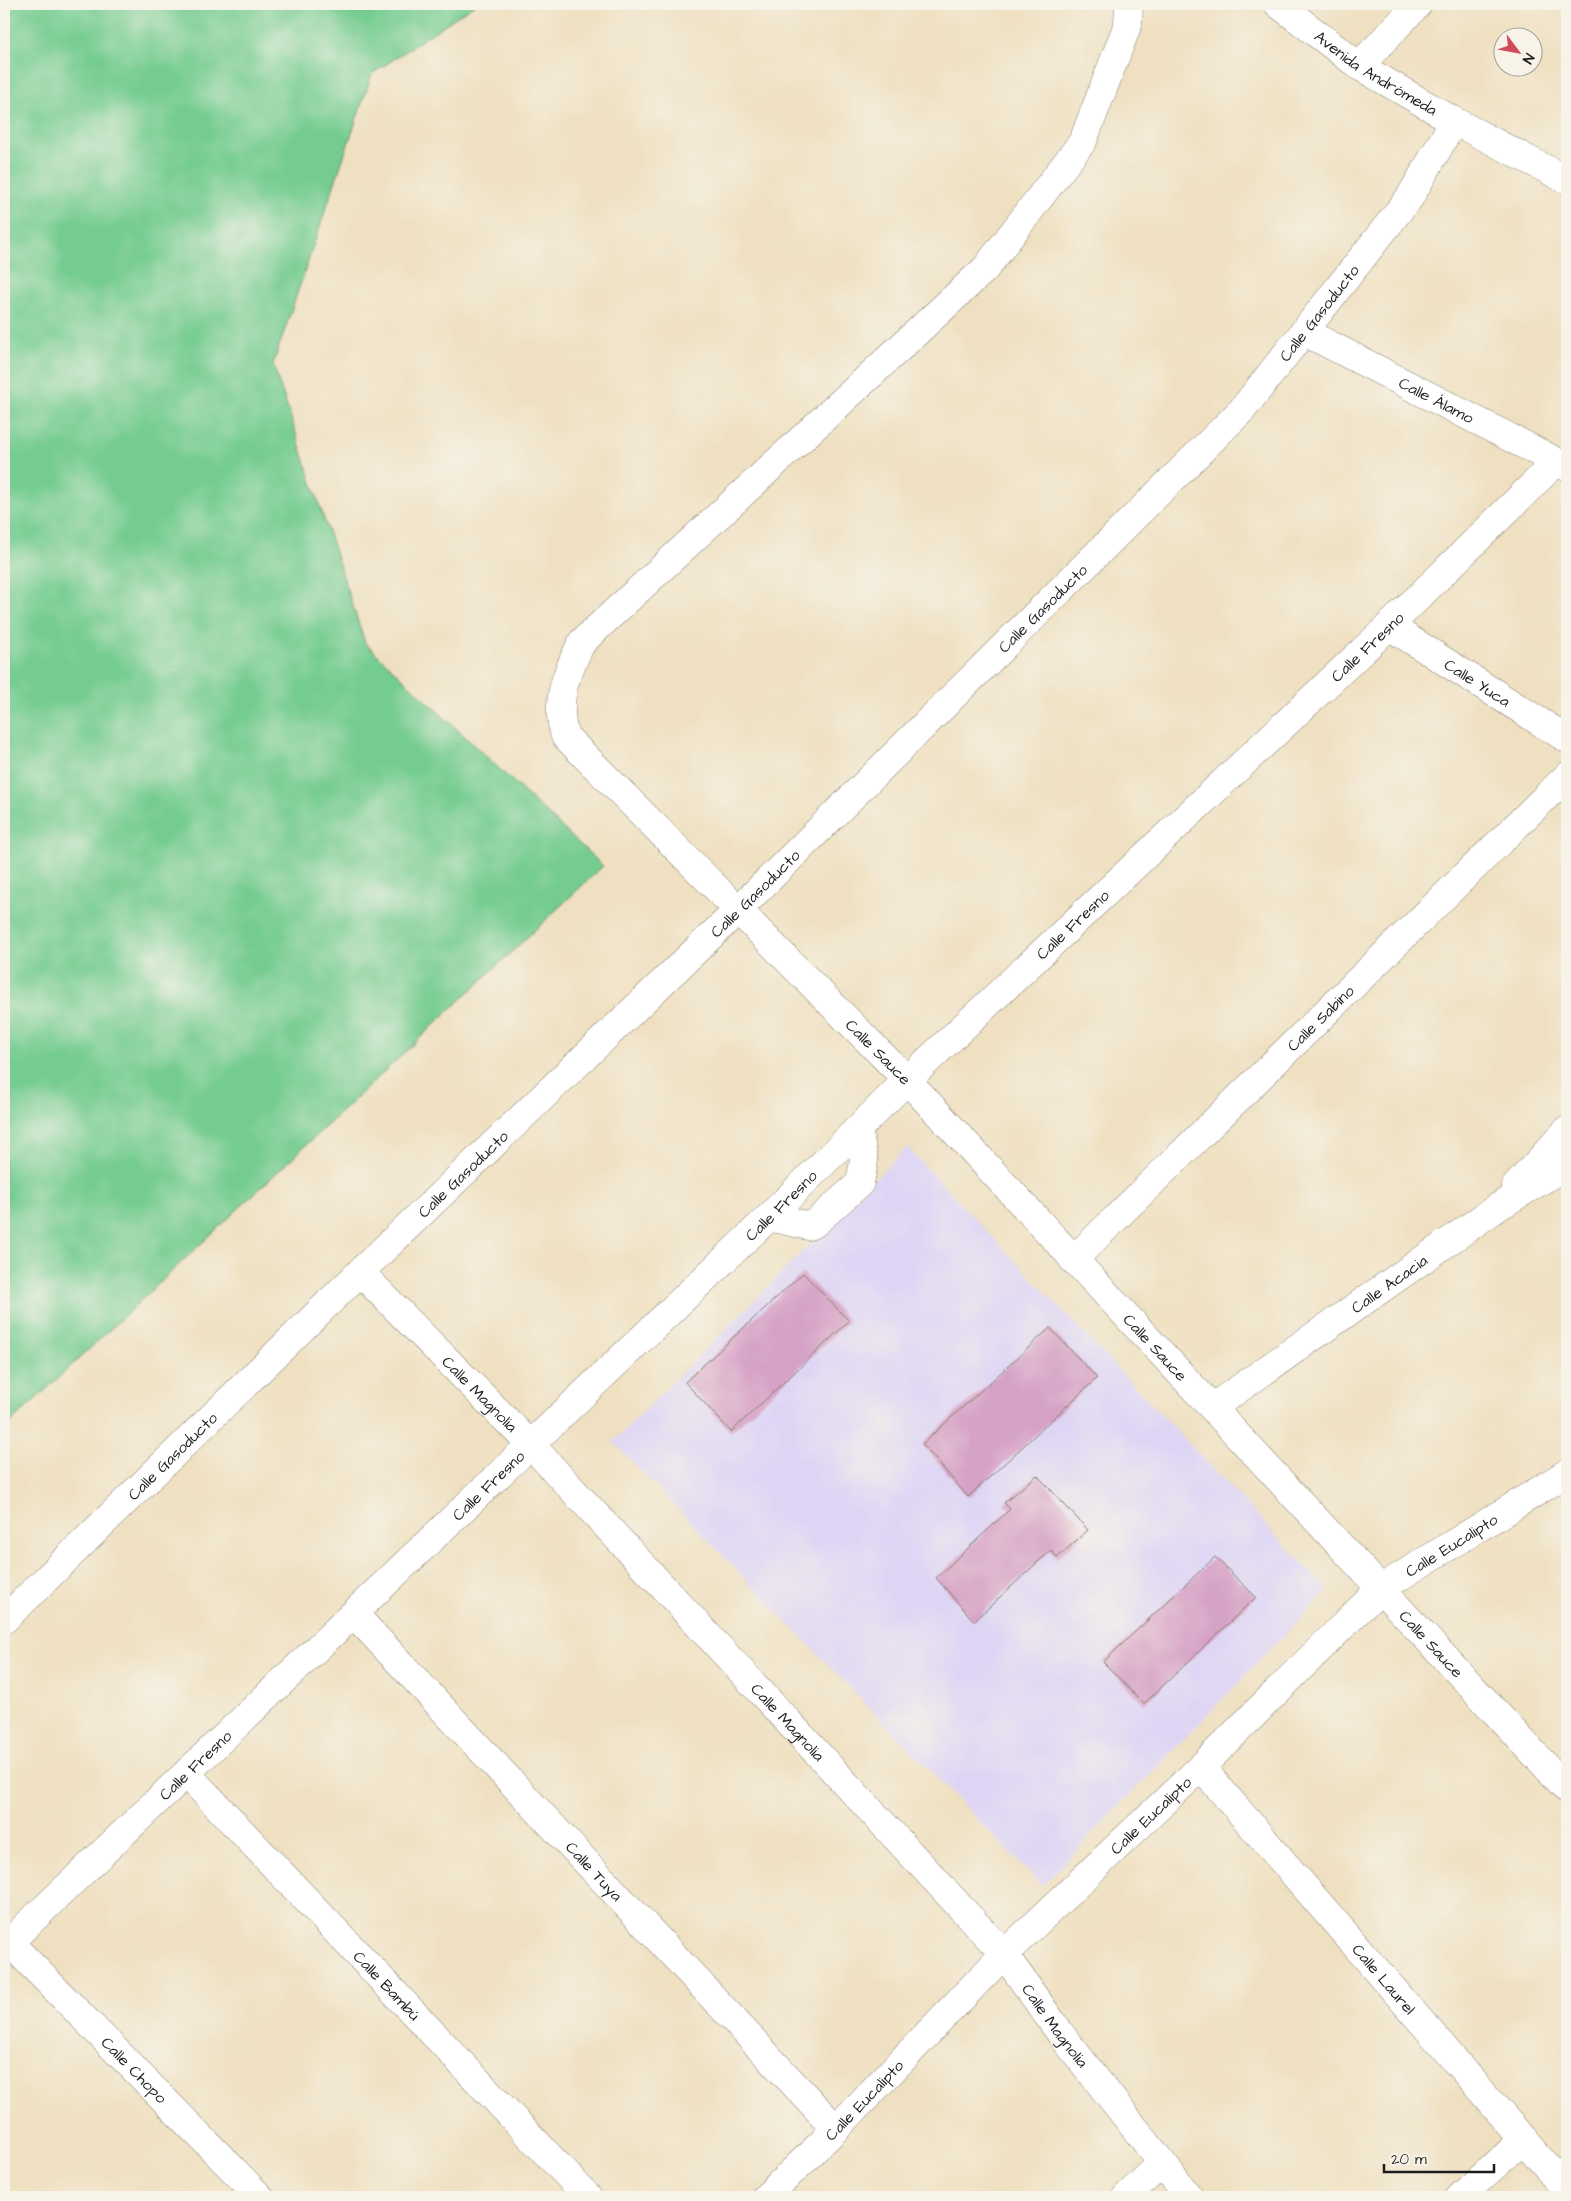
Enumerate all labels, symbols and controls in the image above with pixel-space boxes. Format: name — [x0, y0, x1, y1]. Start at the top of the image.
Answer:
street label: Avenida Andrómeda — [1310, 26, 1441, 121]
north arrow — [1494, 28, 1544, 78]
text: N — [1517, 49, 1539, 68]
street label: Calle Gasoducto — [1274, 260, 1365, 366]
street label: Calle Álamo — [1395, 372, 1478, 429]
street label: Calle Gasoducto — [994, 559, 1093, 658]
street label: Calle Fresno — [1326, 607, 1409, 687]
street label: Calle Yuca — [1440, 654, 1514, 712]
street label: Calle Gasoducto — [706, 845, 805, 943]
street label: Calle Fresno — [1032, 885, 1114, 965]
street label: Calle Sabino — [1282, 980, 1359, 1057]
street label: Calle Sauce — [840, 1014, 916, 1090]
street label: Calle Gasoducto — [413, 1126, 513, 1223]
street label: Calle Fresno — [740, 1165, 822, 1246]
street label: Calle Acacia — [1347, 1250, 1432, 1319]
street label: Calle Sauce — [1118, 1309, 1192, 1387]
street label: Calle Magnolia — [437, 1351, 522, 1437]
street label: Calle Gasoducto — [123, 1407, 223, 1505]
street label: Calle Fresno — [447, 1446, 530, 1526]
street label: Calle Eucalipto — [1401, 1509, 1502, 1583]
street label: Calle Sauce — [1394, 1606, 1468, 1683]
street label: Calle Magnolia — [746, 1679, 829, 1766]
street label: Calle Fresno — [154, 1725, 237, 1806]
street label: Calle Eucalipto — [1106, 1772, 1197, 1860]
street label: Calle Tuya — [560, 1837, 627, 1906]
street label: Calle Laurel — [1347, 1939, 1420, 2019]
street label: Calle Bambú — [348, 1946, 425, 2026]
street label: Calle Magnolia — [1016, 1979, 1093, 2072]
street label: Calle Chopo — [96, 2032, 172, 2109]
street label: Calle Eucalipto — [820, 2055, 909, 2146]
scale bar — [1384, 2141, 1494, 2173]
text: 20 m — [1391, 2149, 1427, 2170]

